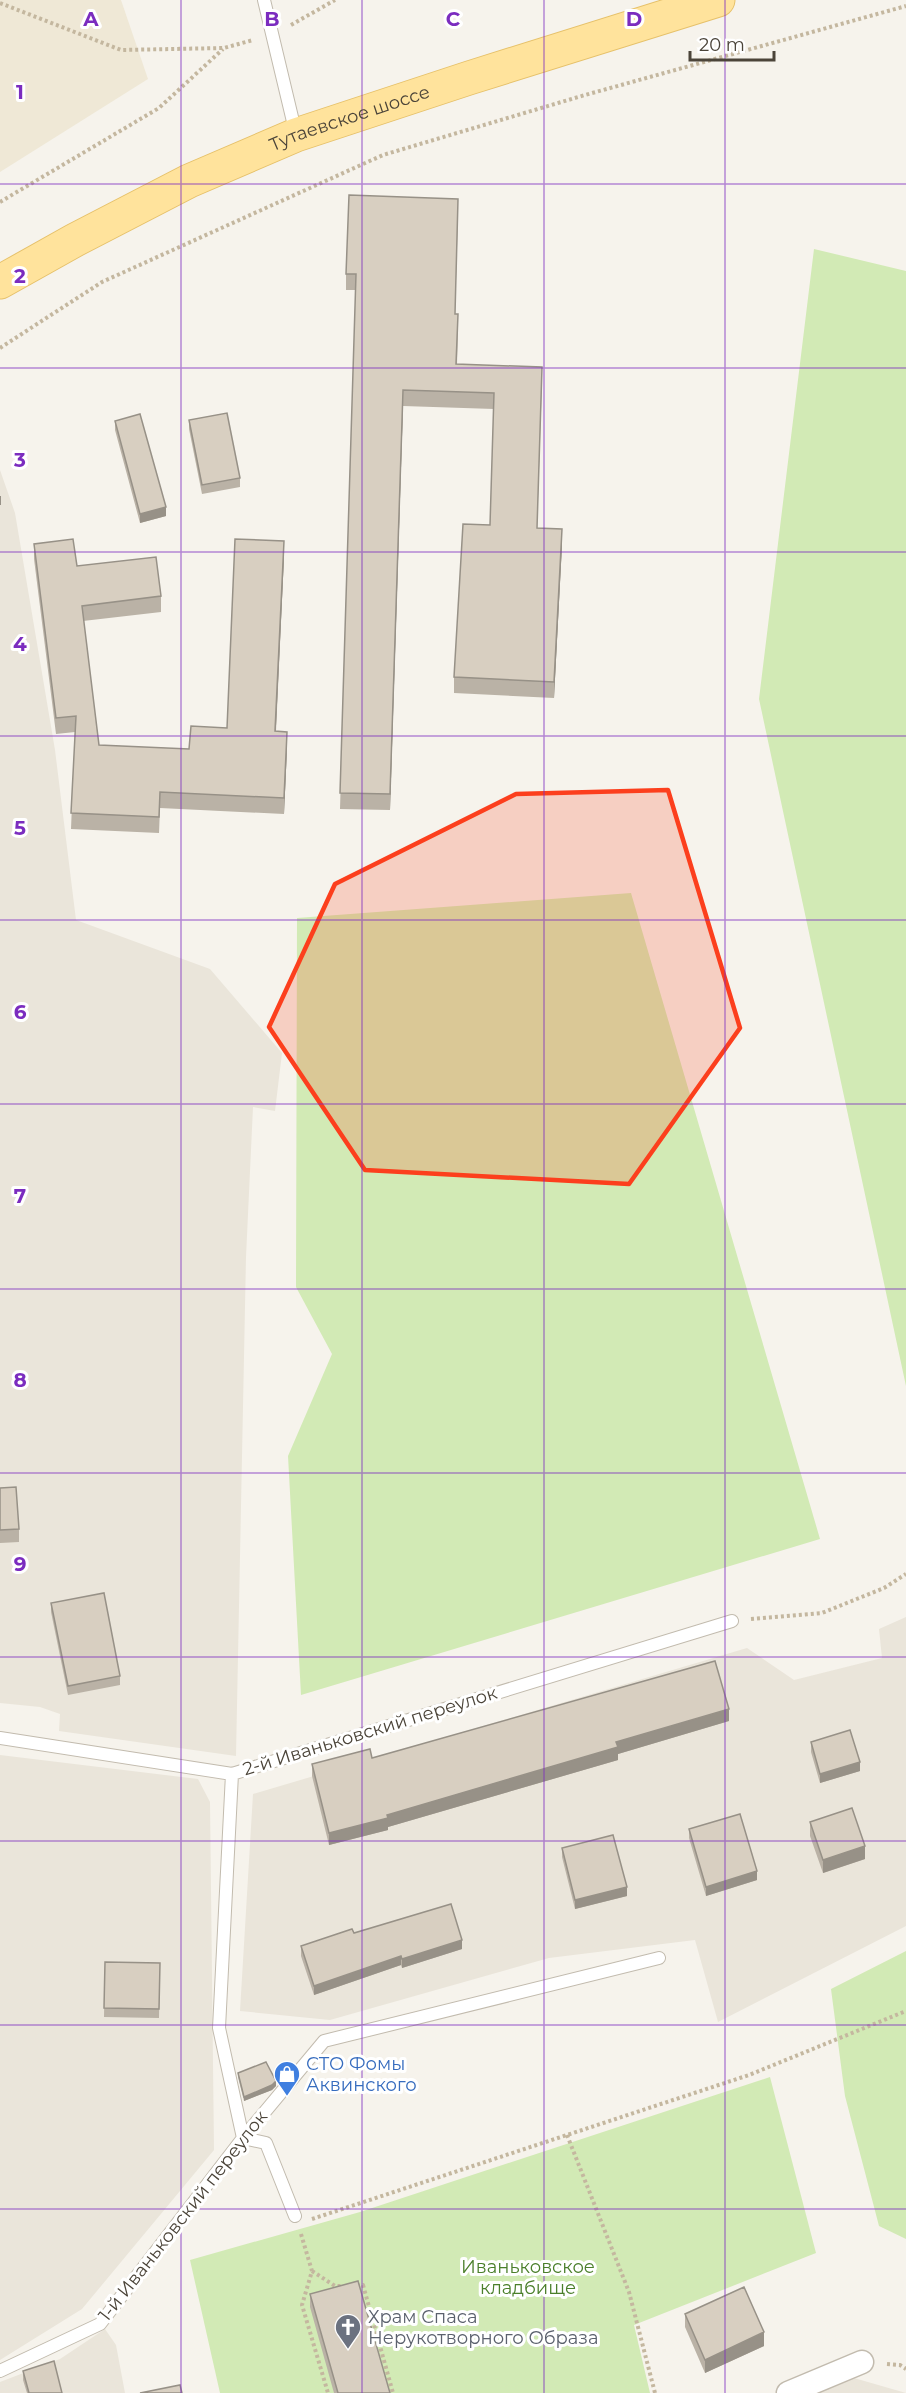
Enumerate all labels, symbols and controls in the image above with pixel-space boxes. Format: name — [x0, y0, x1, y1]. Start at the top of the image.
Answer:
text: A — [82, 7, 99, 31]
text: B — [264, 7, 280, 31]
text: C — [446, 7, 461, 31]
text: D — [626, 7, 642, 31]
scale bar — [690, 24, 774, 62]
text: 20 m — [699, 34, 745, 56]
text: 1 — [16, 80, 24, 104]
street label: Тутаевское шоссе — [266, 81, 433, 156]
text: 2 — [14, 264, 26, 288]
text: 3 — [13, 448, 26, 472]
text: 4 — [13, 632, 27, 656]
text: 5 — [14, 816, 26, 840]
text: 6 — [14, 1000, 27, 1024]
text: 7 — [14, 1184, 26, 1208]
text: 8 — [13, 1368, 27, 1392]
text: 9 — [14, 1552, 26, 1576]
street label: 2-й Иваньковский переулок — [240, 1682, 500, 1780]
place label: СТО Фомы Аквинского — [306, 2053, 417, 2096]
shop icon: СТО Фомы Аквинского — [272, 2059, 302, 2097]
street label: 1-й Иваньковский переулок — [94, 2106, 272, 2326]
park label: Иваньковское кладбище — [461, 2256, 595, 2299]
place label: Храм Спаса Нерукотворного Образа — [368, 2306, 598, 2349]
church icon: Храм Спаса Нерукотворного Образа — [333, 2312, 363, 2350]

